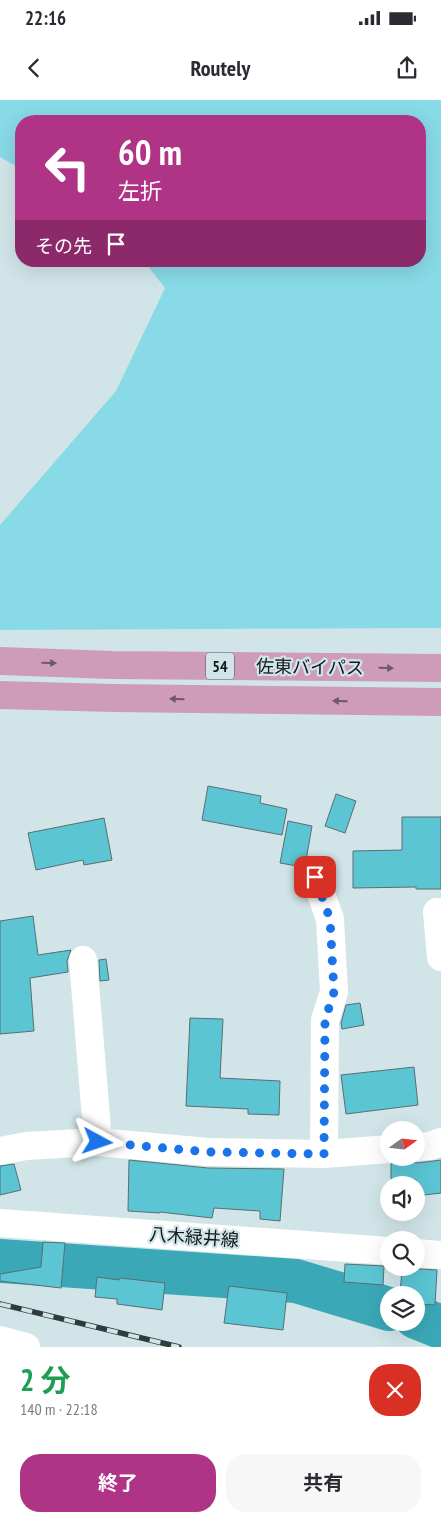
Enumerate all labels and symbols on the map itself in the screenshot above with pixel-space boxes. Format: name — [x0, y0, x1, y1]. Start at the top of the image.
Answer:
road number: 54 — [206, 652, 234, 680]
street label: 佐東バイパス — [256, 655, 364, 679]
one-way arrow — [41, 659, 57, 667]
one-way arrow — [378, 664, 394, 672]
one-way arrow — [169, 695, 185, 703]
one-way arrow — [332, 697, 348, 705]
pin — [294, 856, 336, 898]
position arrow — [71, 1115, 123, 1167]
north arrow — [380, 1121, 425, 1166]
street label: 八木緑井線 — [148, 1222, 240, 1252]

